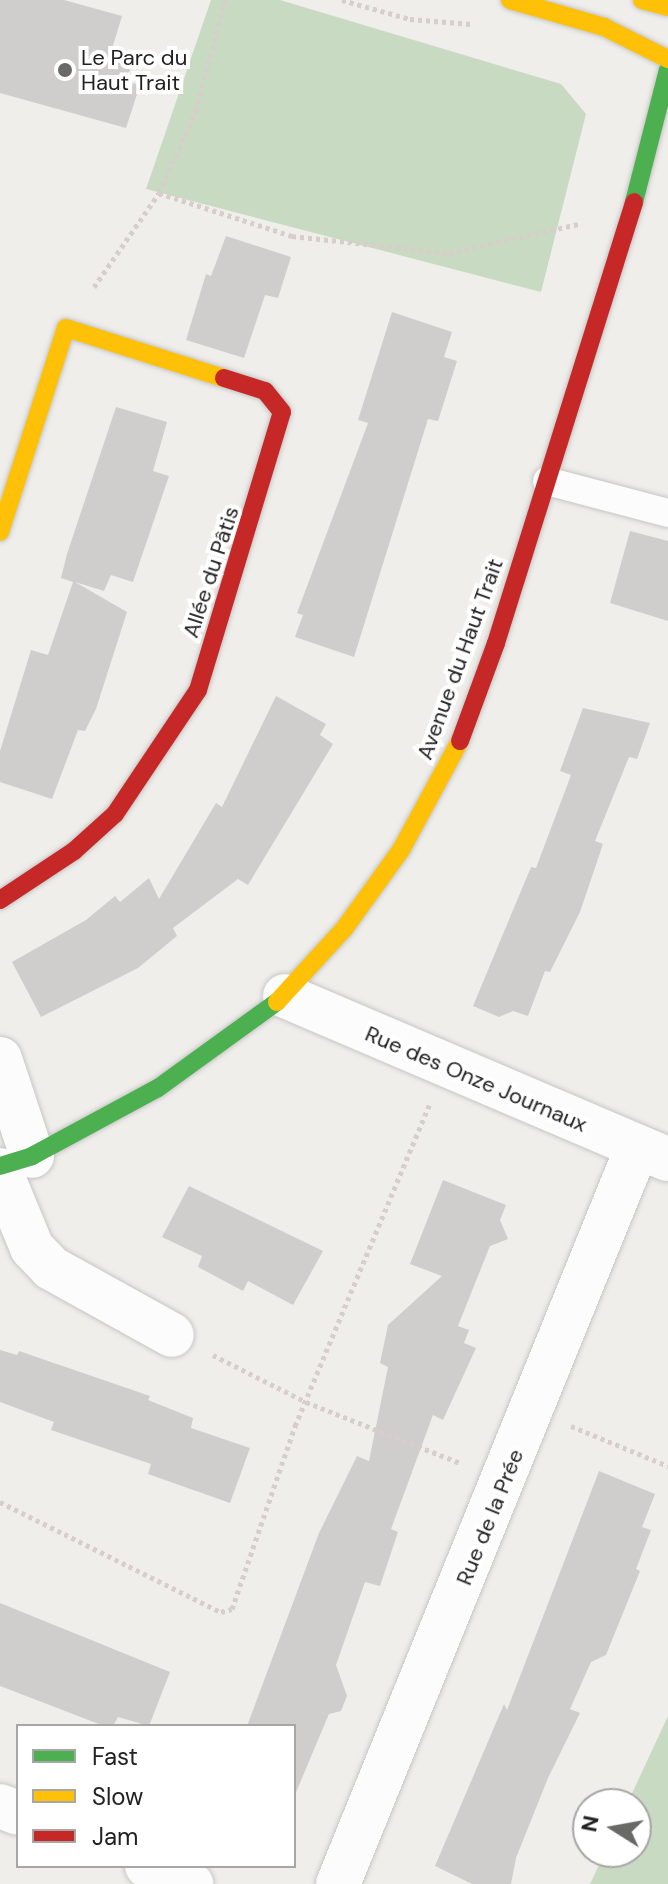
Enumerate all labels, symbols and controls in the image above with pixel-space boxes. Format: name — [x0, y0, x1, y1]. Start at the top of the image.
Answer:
place label: Le Parc du Haut Trait — [81, 44, 187, 96]
marker: Le Parc du Haut Trait — [56, 61, 74, 79]
street label: Allée du Pâtis — [177, 503, 245, 641]
street label: Avenue du Haut Trait — [411, 555, 509, 763]
street label: Rue des Onze Journaux — [361, 1020, 591, 1138]
street label: Rue de la Prée — [451, 1445, 529, 1589]
legend — [16, 1724, 296, 1868]
text: Fast — [92, 1741, 138, 1772]
text: Slow — [92, 1781, 143, 1812]
north arrow — [572, 1788, 652, 1868]
text: N — [574, 1813, 606, 1834]
text: Jam — [92, 1821, 138, 1852]

